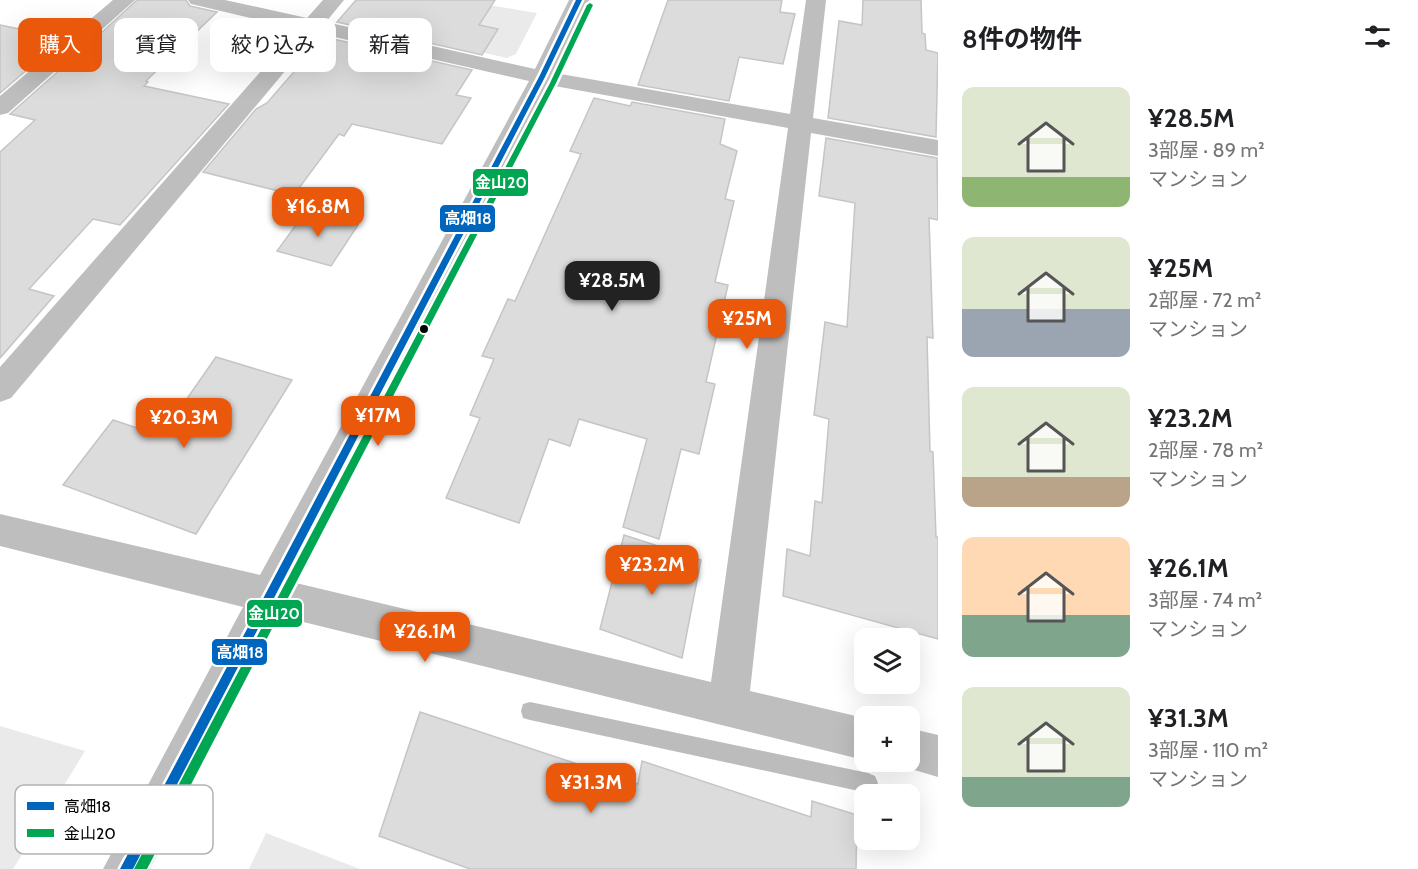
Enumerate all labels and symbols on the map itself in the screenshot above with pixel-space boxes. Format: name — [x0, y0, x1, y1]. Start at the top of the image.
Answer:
line badge: 金山20 — [472, 168, 529, 197]
text: 金山20 — [475, 173, 527, 192]
pin: ¥16.8M — [269, 187, 367, 238]
line badge: 高畑18 — [439, 204, 496, 233]
text: 高畑18 — [444, 209, 492, 228]
pin: ¥28.5M — [563, 261, 661, 312]
pin: ¥25M — [711, 299, 783, 350]
unlabelled marker — [418, 323, 430, 335]
pin: ¥17M — [342, 396, 414, 447]
pin: ¥20.3M — [135, 398, 233, 449]
pin: ¥23.2M — [603, 545, 701, 596]
line badge: 金山20 — [246, 599, 303, 628]
text: 金山20 — [248, 604, 300, 623]
pin: ¥26.1M — [376, 612, 474, 663]
line badge: 高畑18 — [211, 638, 268, 666]
text: 高畑18 — [216, 643, 264, 662]
pin: ¥31.3M — [542, 763, 640, 814]
legend — [15, 785, 213, 854]
text: 高畑18 — [64, 797, 111, 816]
text: 金山20 — [64, 824, 116, 843]

